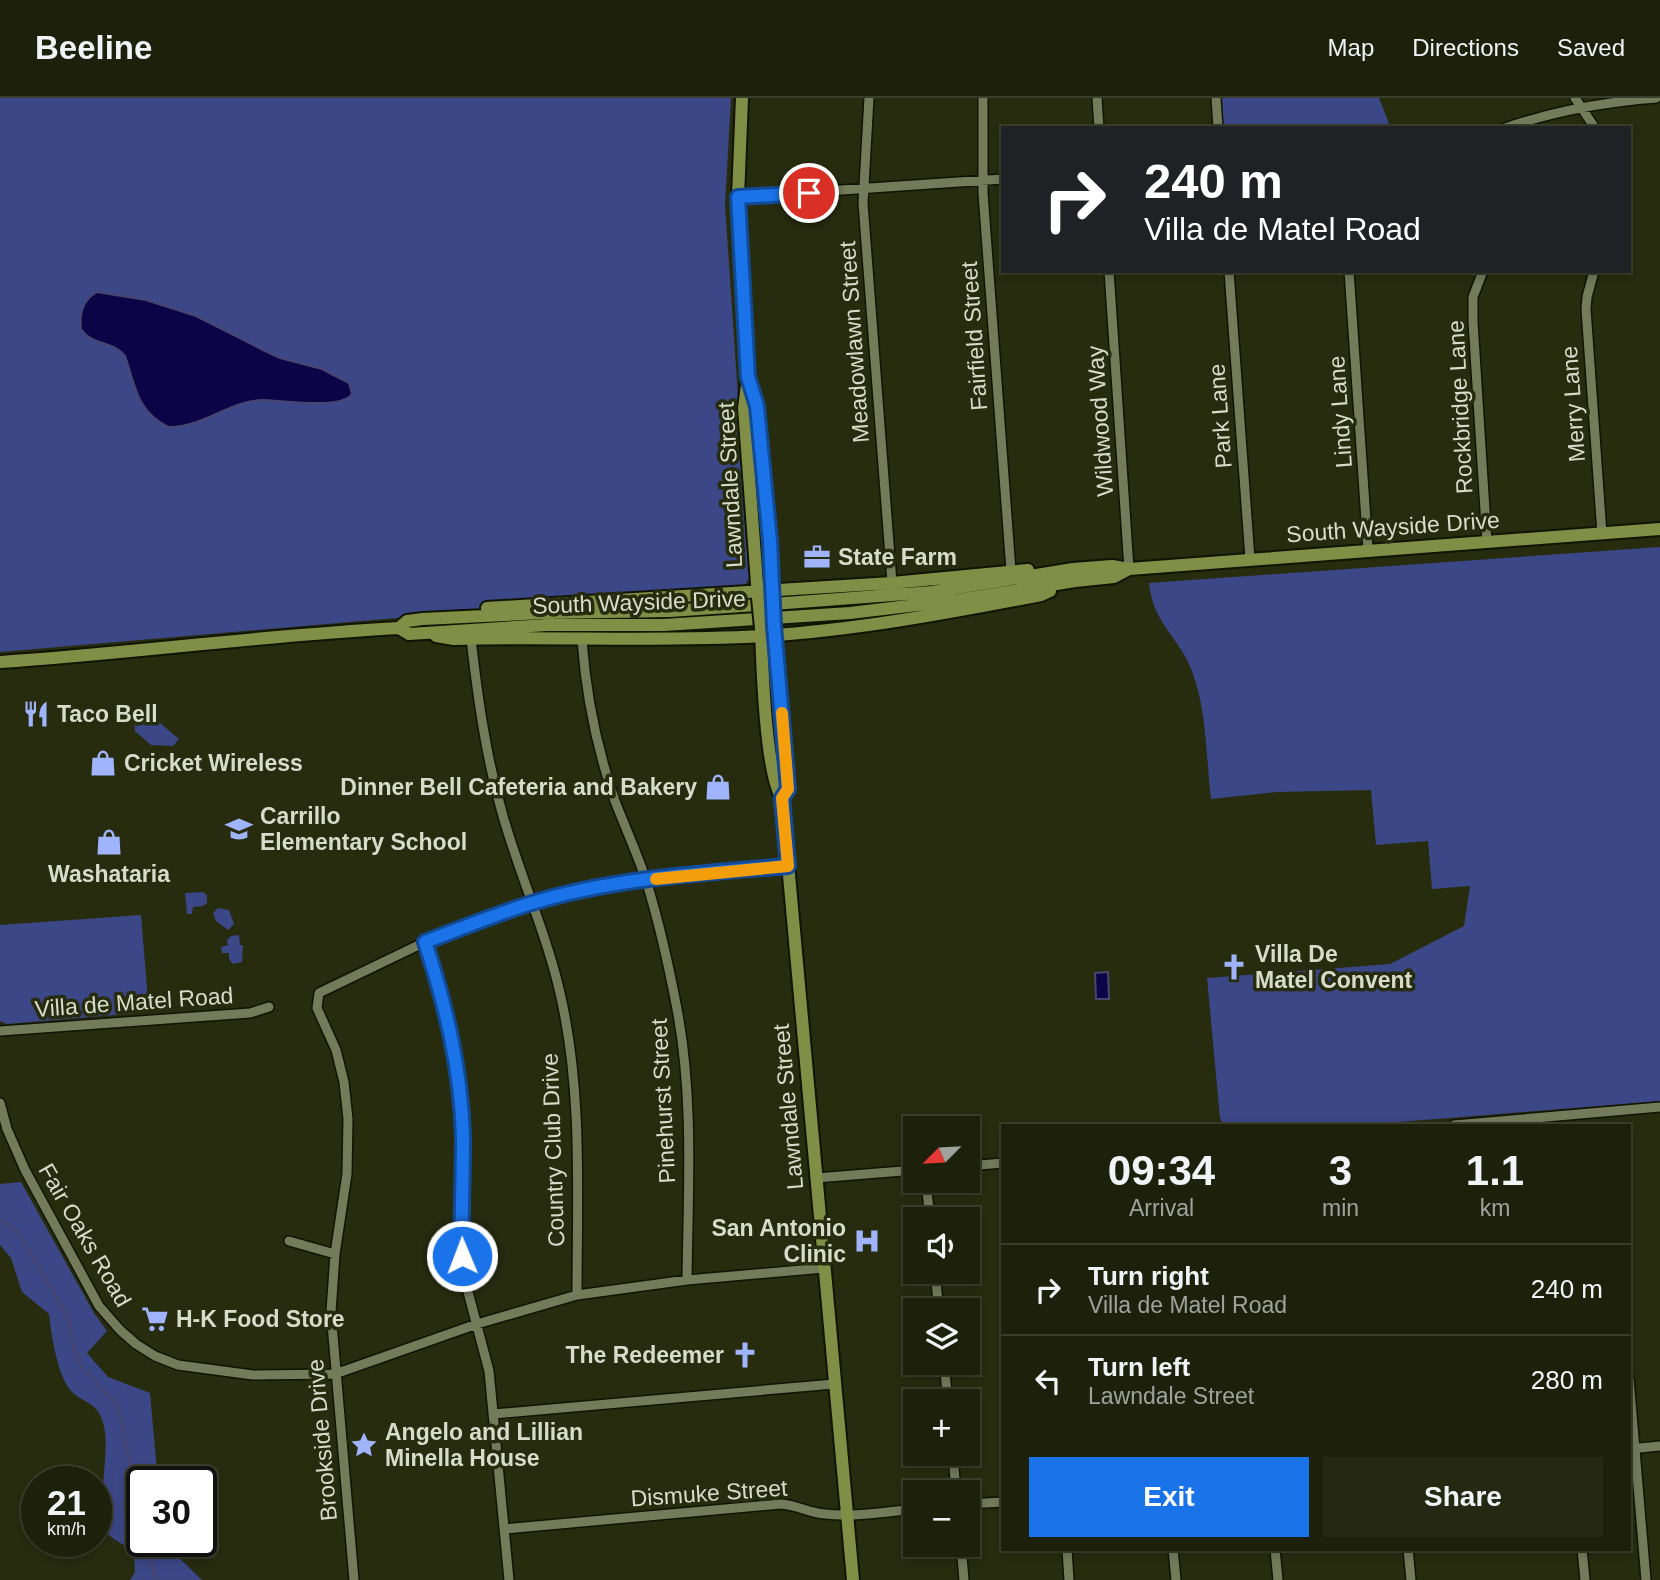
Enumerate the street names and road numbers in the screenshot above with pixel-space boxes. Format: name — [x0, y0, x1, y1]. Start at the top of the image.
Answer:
street label: Meadowlawn Street — [834, 240, 874, 444]
street label: Fairfield Street — [956, 260, 992, 412]
street label: Rockbridge Lane — [1442, 319, 1478, 495]
street label: Wildwood Way — [1082, 344, 1118, 497]
street label: Merry Lane — [1556, 345, 1590, 463]
street label: Lindy Lane — [1323, 355, 1357, 469]
street label: Park Lane — [1203, 363, 1237, 469]
street label: Lawndale Street — [713, 401, 747, 569]
street label: South Wayside Drive — [1285, 507, 1501, 547]
street label: South Wayside Drive — [532, 585, 746, 619]
street label: Villa de Matel Road — [34, 982, 234, 1022]
street label: Pinehurst Street — [646, 1017, 680, 1184]
street label: Lawndale Street — [768, 1022, 808, 1191]
street label: Country Club Drive — [537, 1052, 569, 1248]
street label: Fair Oaks Road — [33, 1159, 137, 1311]
street label: Brookside Drive — [302, 1358, 342, 1522]
street label: Dismuke Street — [630, 1475, 789, 1511]

